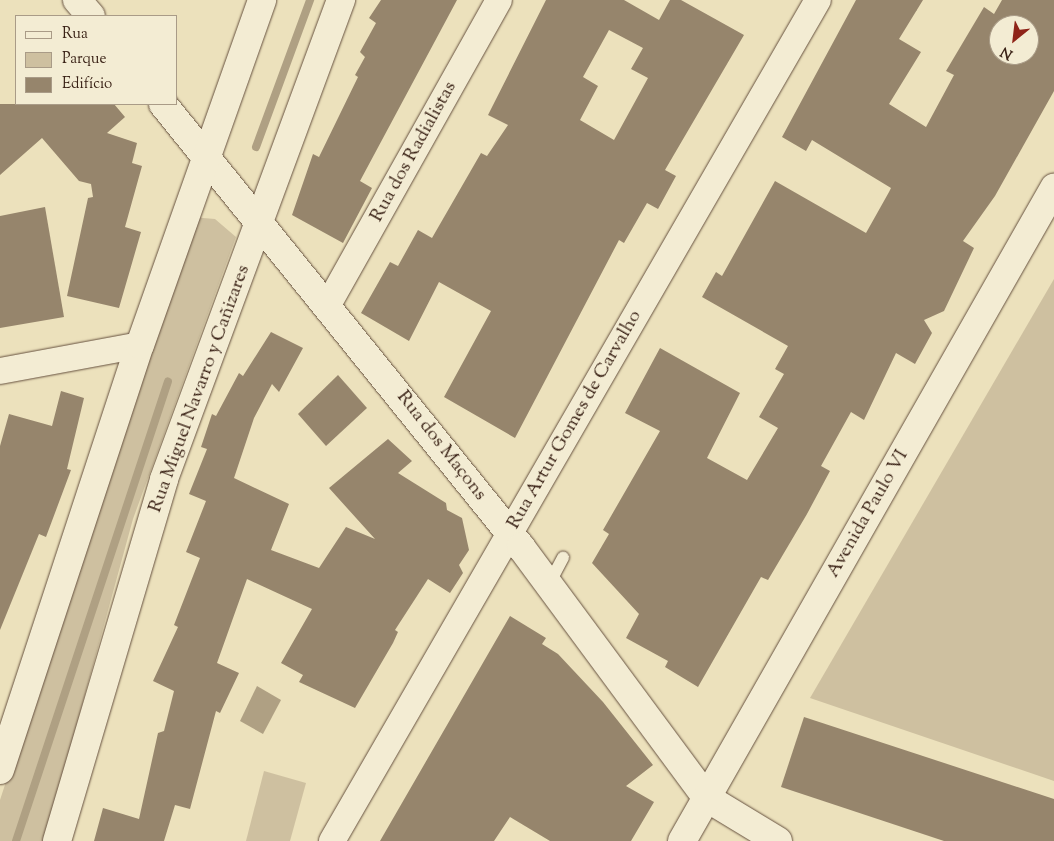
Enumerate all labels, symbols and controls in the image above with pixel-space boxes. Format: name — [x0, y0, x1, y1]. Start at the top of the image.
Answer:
legend — [15, 15, 178, 105]
north arrow — [989, 15, 1039, 65]
text: Rua — [62, 24, 88, 45]
text: N — [997, 41, 1017, 64]
text: Parque — [62, 49, 106, 70]
text: Edifício — [62, 74, 112, 95]
street label: Rua dos Radialistas — [366, 78, 462, 226]
street label: Rua Miguel Navarro y Cañizares — [145, 262, 255, 516]
street label: Rua Artur Gomes de Carvalho — [503, 307, 647, 533]
street label: Rua dos Maçons — [391, 387, 491, 505]
street label: Avenida Paulo VI — [822, 446, 914, 582]

